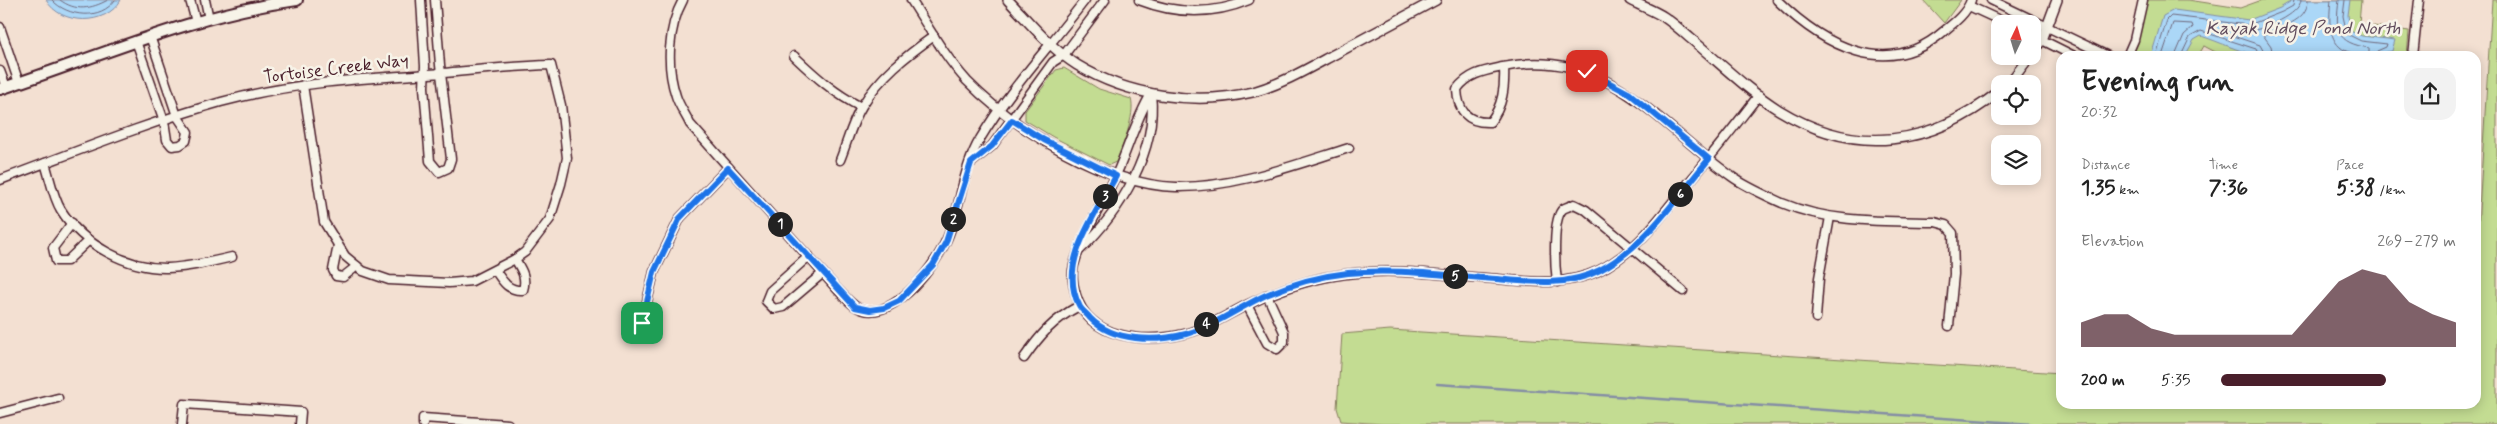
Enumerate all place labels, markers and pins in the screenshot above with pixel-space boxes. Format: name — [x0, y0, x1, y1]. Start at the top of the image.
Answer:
pin — [1566, 50, 1608, 92]
pin: 6 — [1668, 182, 1692, 206]
pin: 3 — [1092, 184, 1118, 208]
pin: 2 — [940, 206, 966, 232]
pin: 1 — [768, 212, 792, 236]
pin: 5 — [1442, 264, 1468, 288]
pin — [621, 302, 663, 344]
pin: 4 — [1194, 312, 1218, 336]

